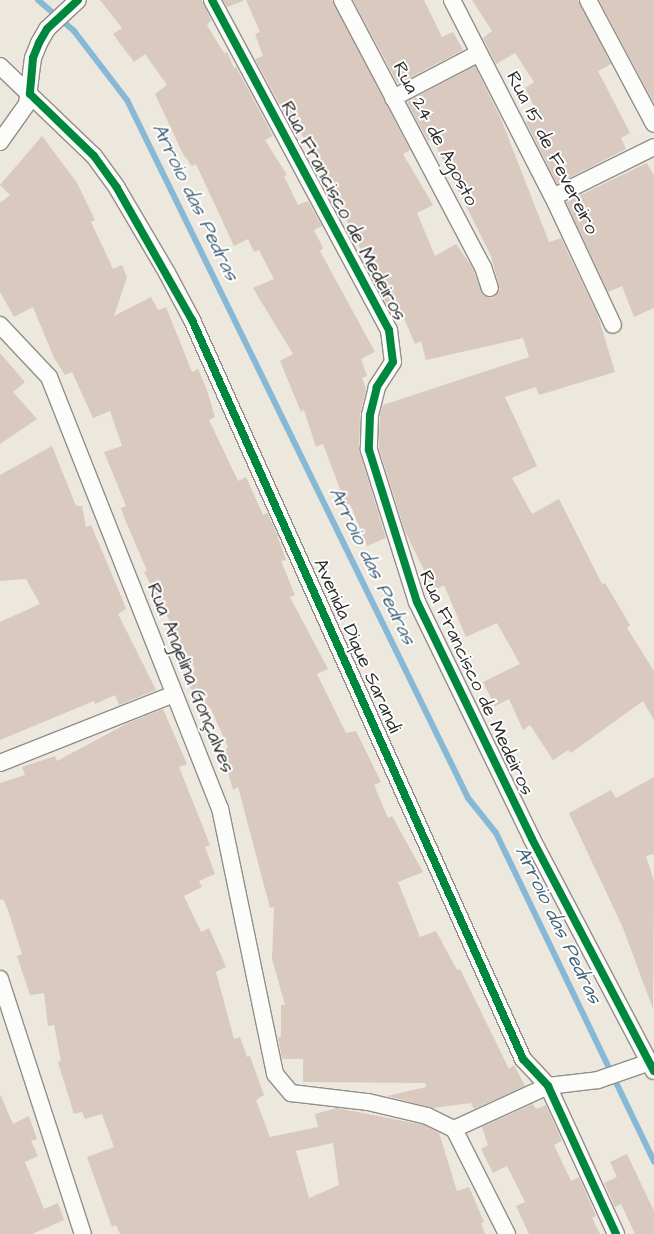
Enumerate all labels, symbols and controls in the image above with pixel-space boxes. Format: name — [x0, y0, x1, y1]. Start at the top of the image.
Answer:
street label: Rua 24 de Agosto — [387, 58, 483, 210]
street label: Rua 15 de Fevereiro — [501, 68, 603, 238]
street label: Rua Francisco de Medeiros — [275, 97, 411, 325]
water label: Arroio das Pedras — [147, 119, 243, 285]
water label: Arroio das Pedras — [324, 483, 420, 649]
street label: Avenida Dique Sarandi — [308, 555, 406, 737]
street label: Rua Francisco de Medeiros — [414, 567, 538, 799]
street label: Rua Angelina Gonçalves — [141, 580, 239, 776]
water label: Arroio das Pedras — [510, 842, 606, 1008]

